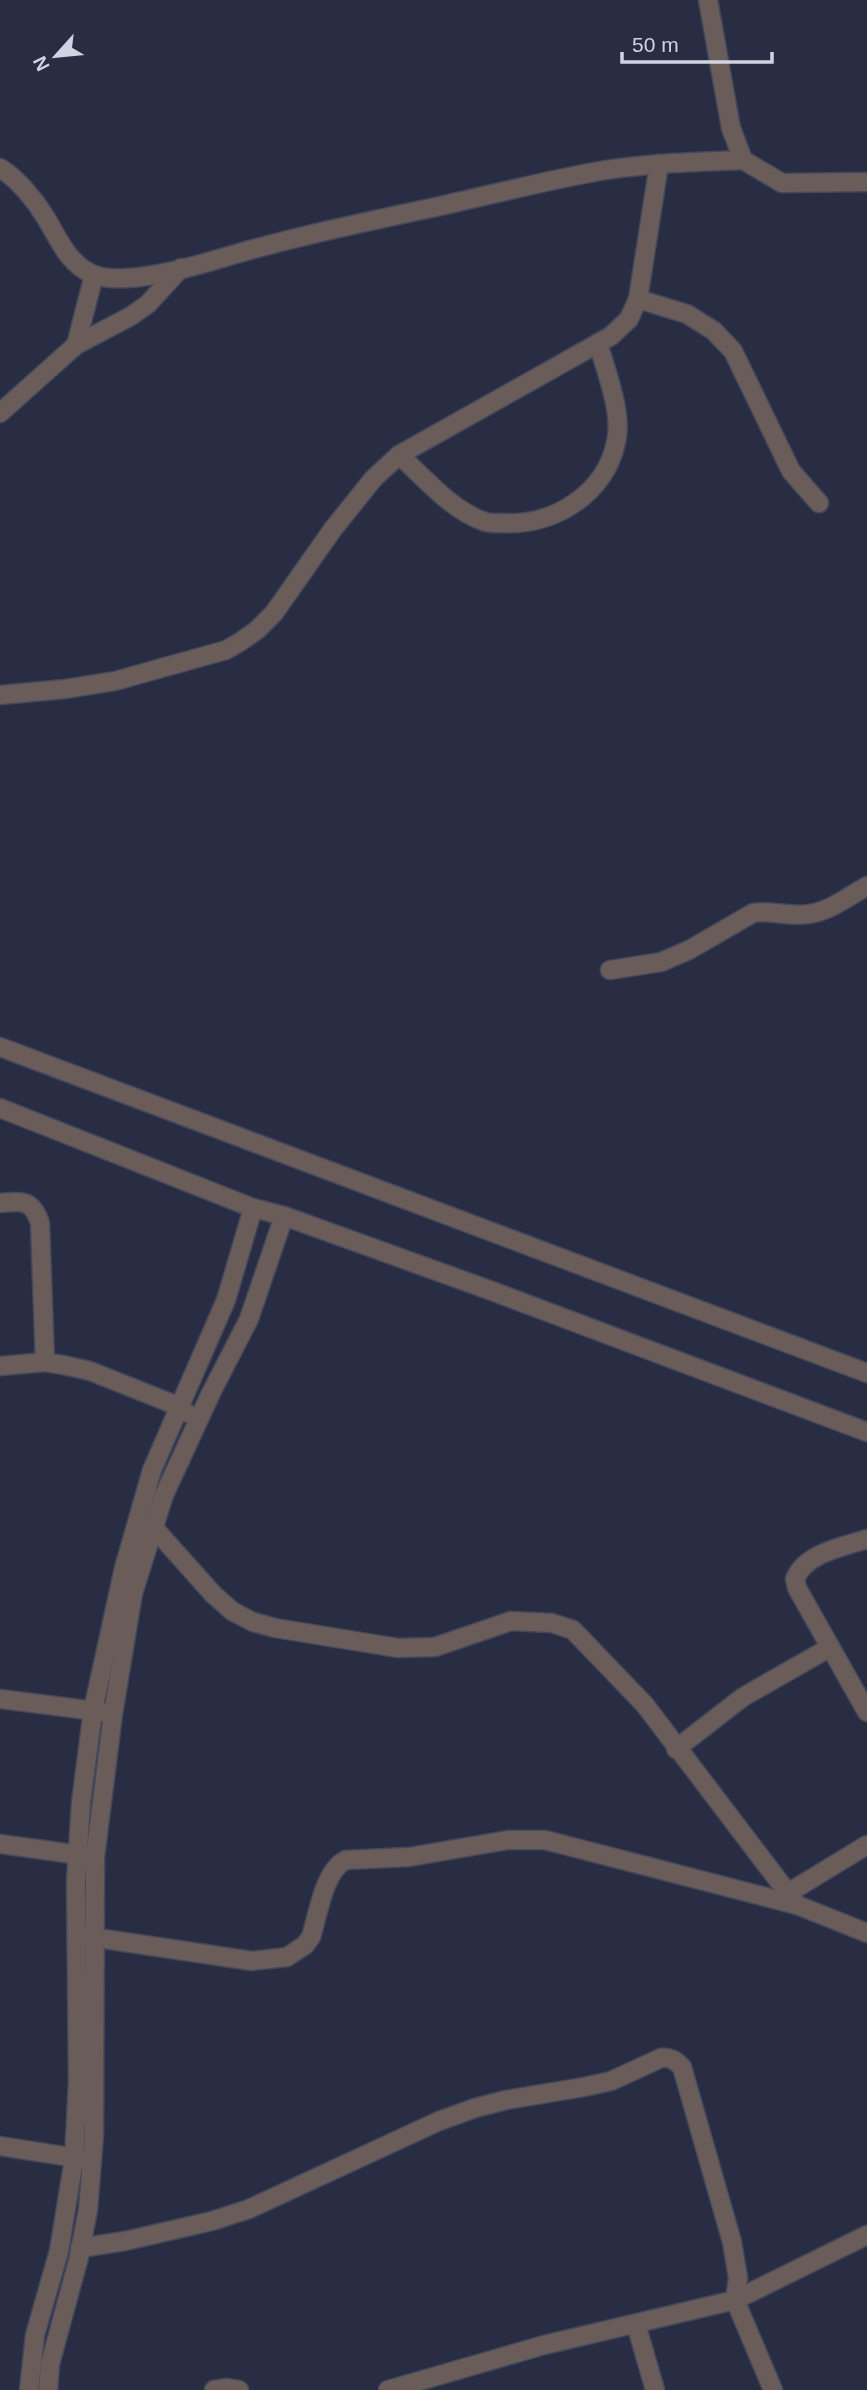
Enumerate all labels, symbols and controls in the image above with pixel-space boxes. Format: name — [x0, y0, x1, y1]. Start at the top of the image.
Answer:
north arrow — [21, 21, 91, 91]
scale bar — [622, 21, 772, 65]
text: 50 m — [632, 33, 679, 56]
text: N — [29, 53, 54, 74]

